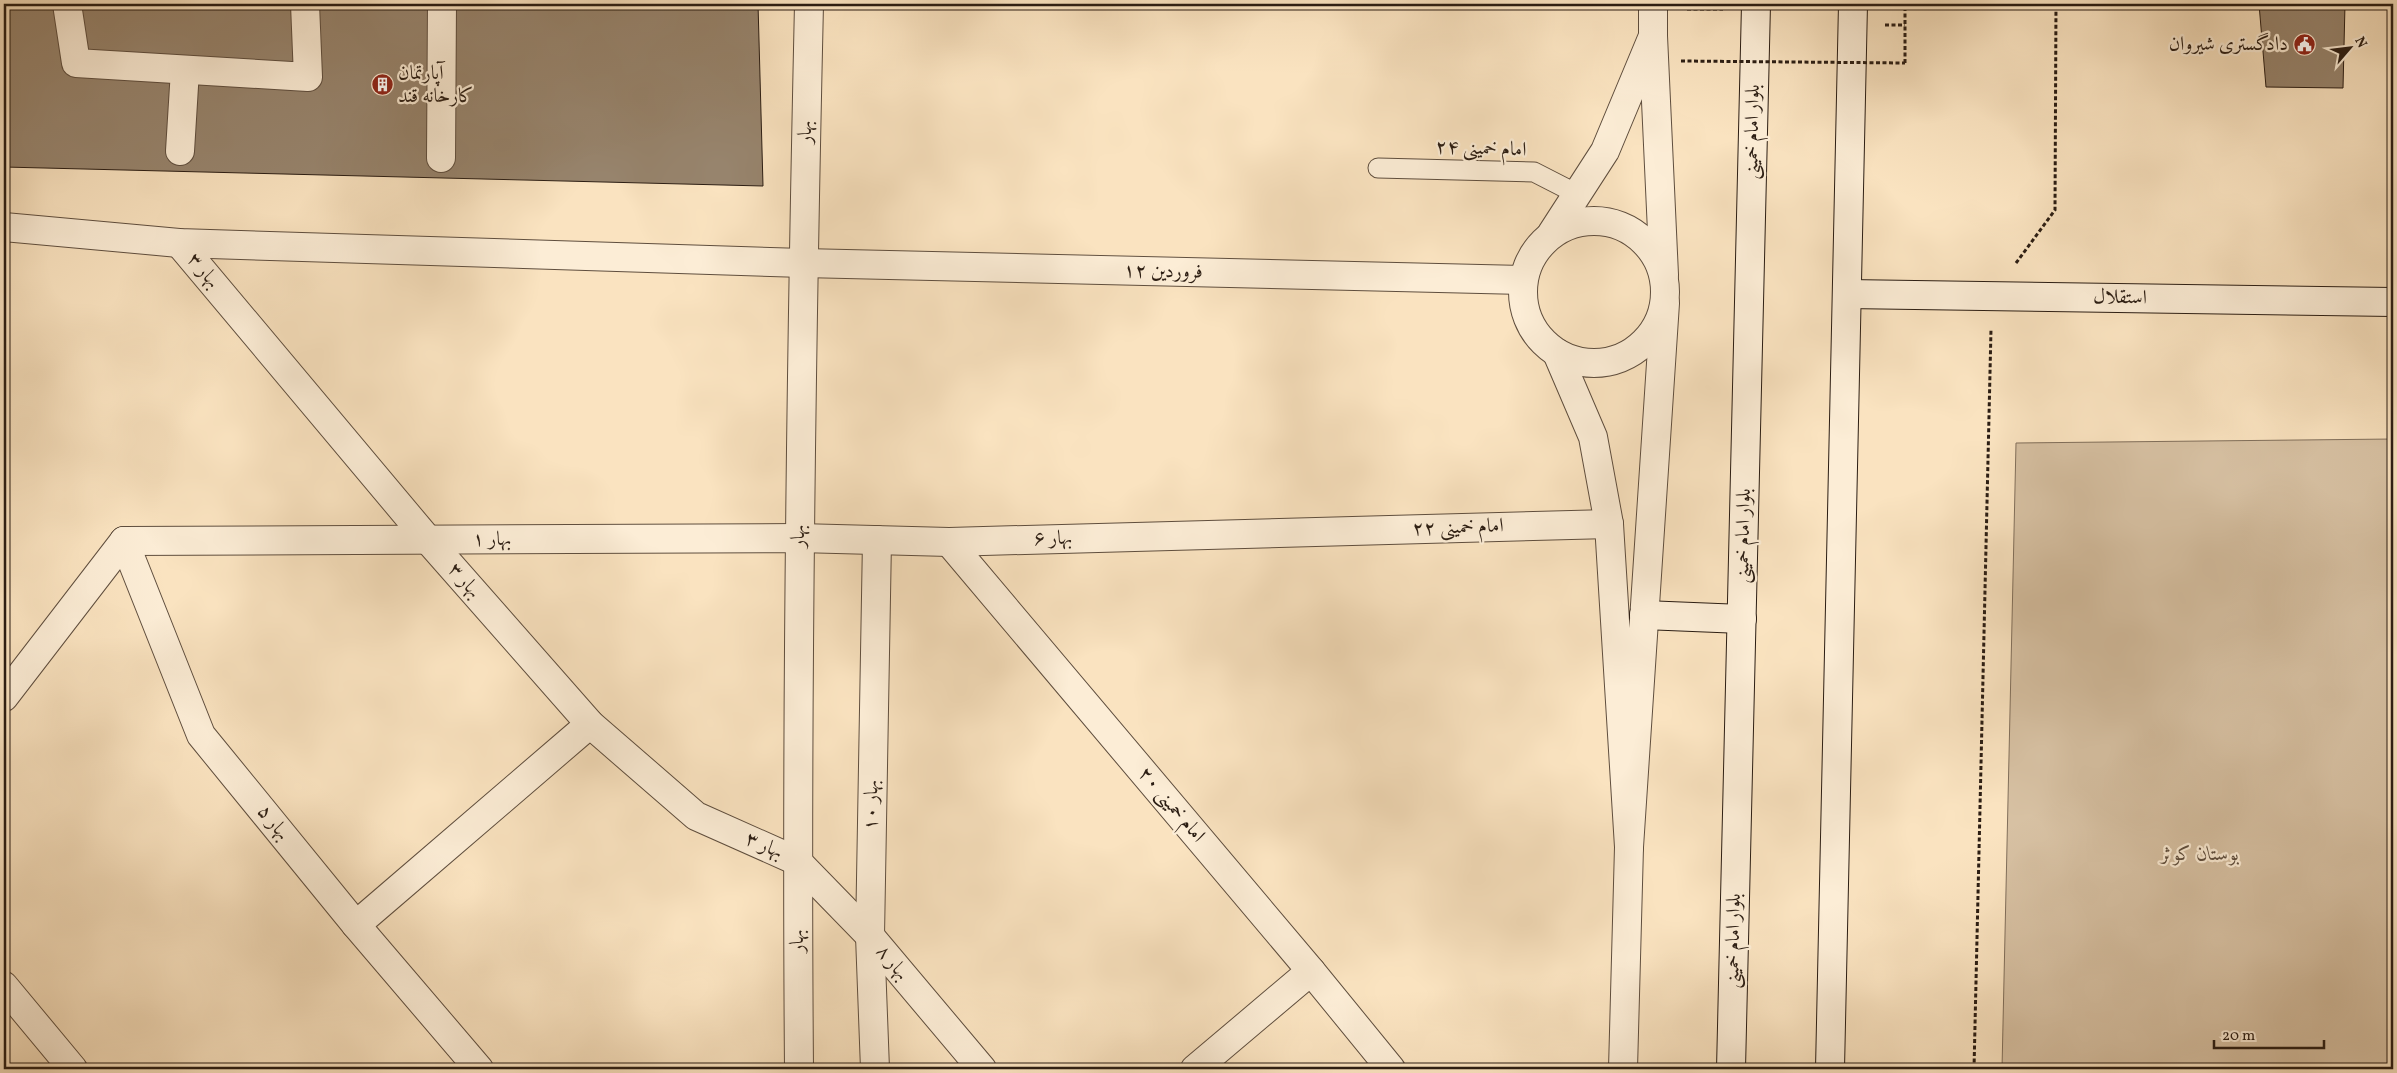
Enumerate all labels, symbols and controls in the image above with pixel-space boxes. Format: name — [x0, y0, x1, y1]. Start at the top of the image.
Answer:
north arrow — [2324, 22, 2374, 72]
place label: دادگستری شیروان — [2169, 31, 2288, 59]
public building icon: دادگستری شیروان — [2292, 33, 2316, 57]
text: N — [2349, 34, 2371, 52]
place label: آپارتمان کارخانه قند — [398, 60, 474, 111]
building icon: آپارتمان کارخانه قند — [370, 73, 394, 97]
street label: بلوار امام خمینی — [1738, 84, 1770, 180]
street label: بهار — [792, 120, 820, 146]
street label: امام خمینی ۲۴ — [1435, 133, 1527, 167]
street label: بهار ۳ — [180, 247, 226, 295]
street label: ۱۲ فروردین — [1123, 257, 1203, 287]
street label: استقلال — [2093, 284, 2147, 312]
street label: بلوار امام خمینی — [1729, 488, 1761, 584]
street label: امام خمینی ۲۲ — [1412, 512, 1504, 546]
street label: بهار — [785, 524, 813, 550]
street label: بهار ۶ — [1033, 525, 1073, 553]
street label: بهار ۱ — [473, 526, 511, 554]
street label: بهار ۳ — [441, 557, 487, 605]
street label: امام خمینی ۲۰ — [1129, 761, 1211, 850]
street label: بهار ۱۰ — [858, 779, 886, 831]
street label: بهار ۵ — [250, 799, 296, 847]
street label: بهار ۳ — [741, 825, 787, 867]
park label: بوستان کوثر — [2159, 841, 2240, 869]
street label: بلوار امام خمینی — [1719, 893, 1751, 989]
street label: بهار — [784, 929, 812, 955]
street label: بهار ۸ — [869, 939, 915, 987]
scale bar — [2214, 1018, 2324, 1050]
text: 20 m — [2222, 1026, 2255, 1047]

